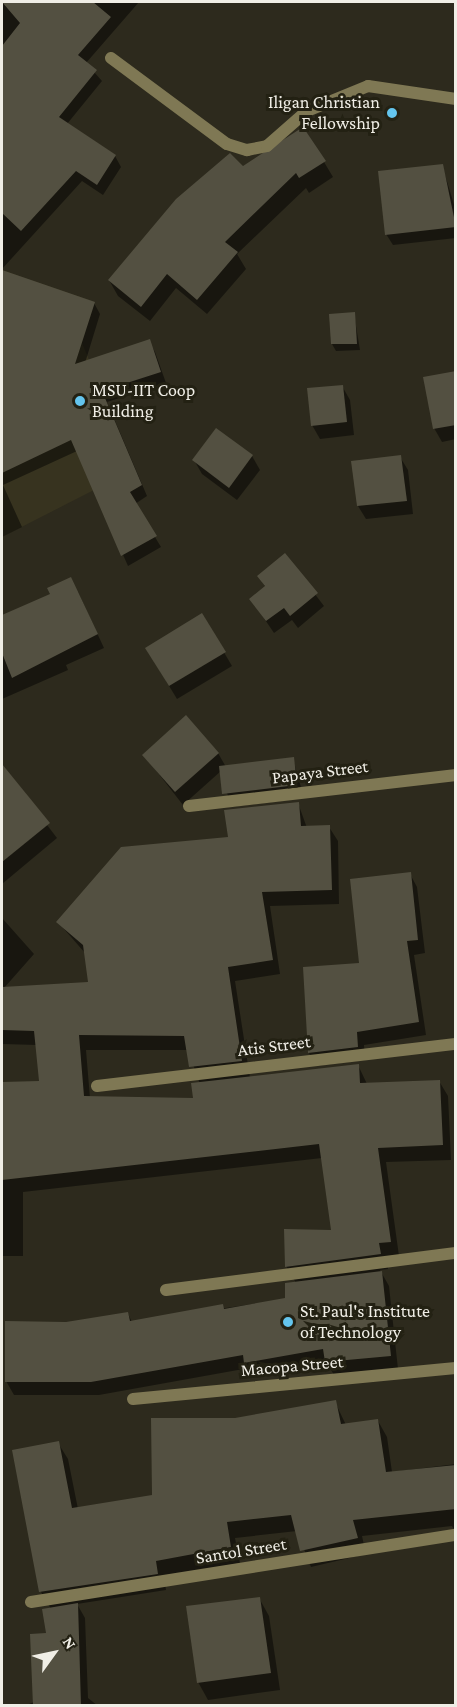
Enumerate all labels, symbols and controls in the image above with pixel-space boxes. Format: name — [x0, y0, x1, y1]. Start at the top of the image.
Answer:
place label: Iligan Christian Fellowship — [268, 92, 380, 134]
marker: Iligan Christian Fellowship — [385, 106, 399, 120]
place label: MSU-IIT Coop Building — [92, 380, 195, 422]
marker: MSU-IIT Coop Building — [73, 394, 87, 408]
street label: Papaya Street — [271, 755, 369, 789]
street label: Atis Street — [236, 1031, 312, 1061]
place label: St. Paul's Institute of Technology — [300, 1301, 430, 1344]
marker: St. Paul's Institute of Technology — [281, 1315, 295, 1329]
street label: Macopa Street — [240, 1351, 344, 1381]
street label: Santol Street — [194, 1533, 288, 1569]
north arrow — [24, 1623, 84, 1683]
text: N — [59, 1634, 80, 1652]

